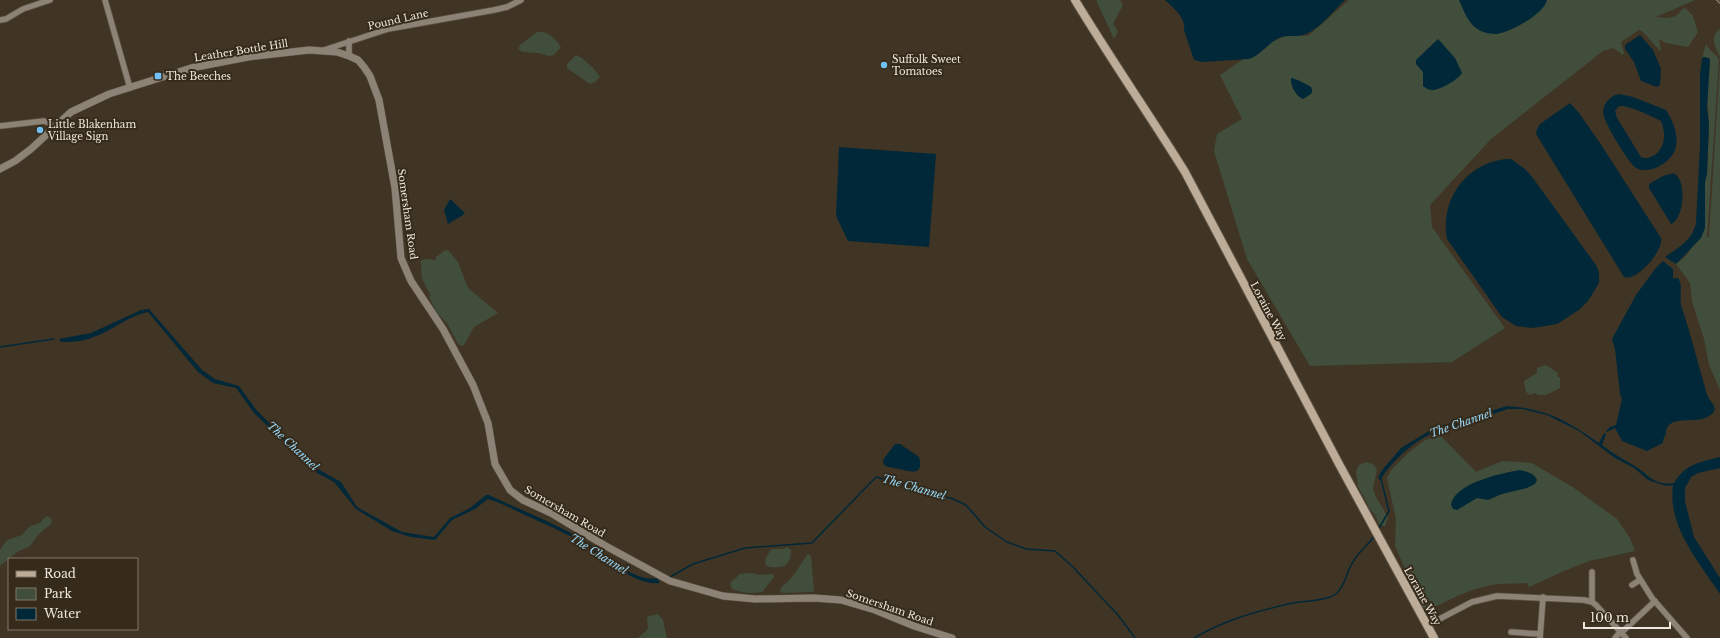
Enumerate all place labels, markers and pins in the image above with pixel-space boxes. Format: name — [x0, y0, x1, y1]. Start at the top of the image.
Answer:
place label: Suffolk Sweet Tomatoes — [892, 53, 961, 78]
marker: Suffolk Sweet Tomatoes — [879, 60, 889, 70]
place label: The Beeches — [166, 70, 232, 83]
marker: The Beeches — [153, 71, 163, 81]
place label: Little Blakenham Village Sign — [47, 118, 136, 143]
marker: Little Blakenham Village Sign — [35, 125, 45, 135]

